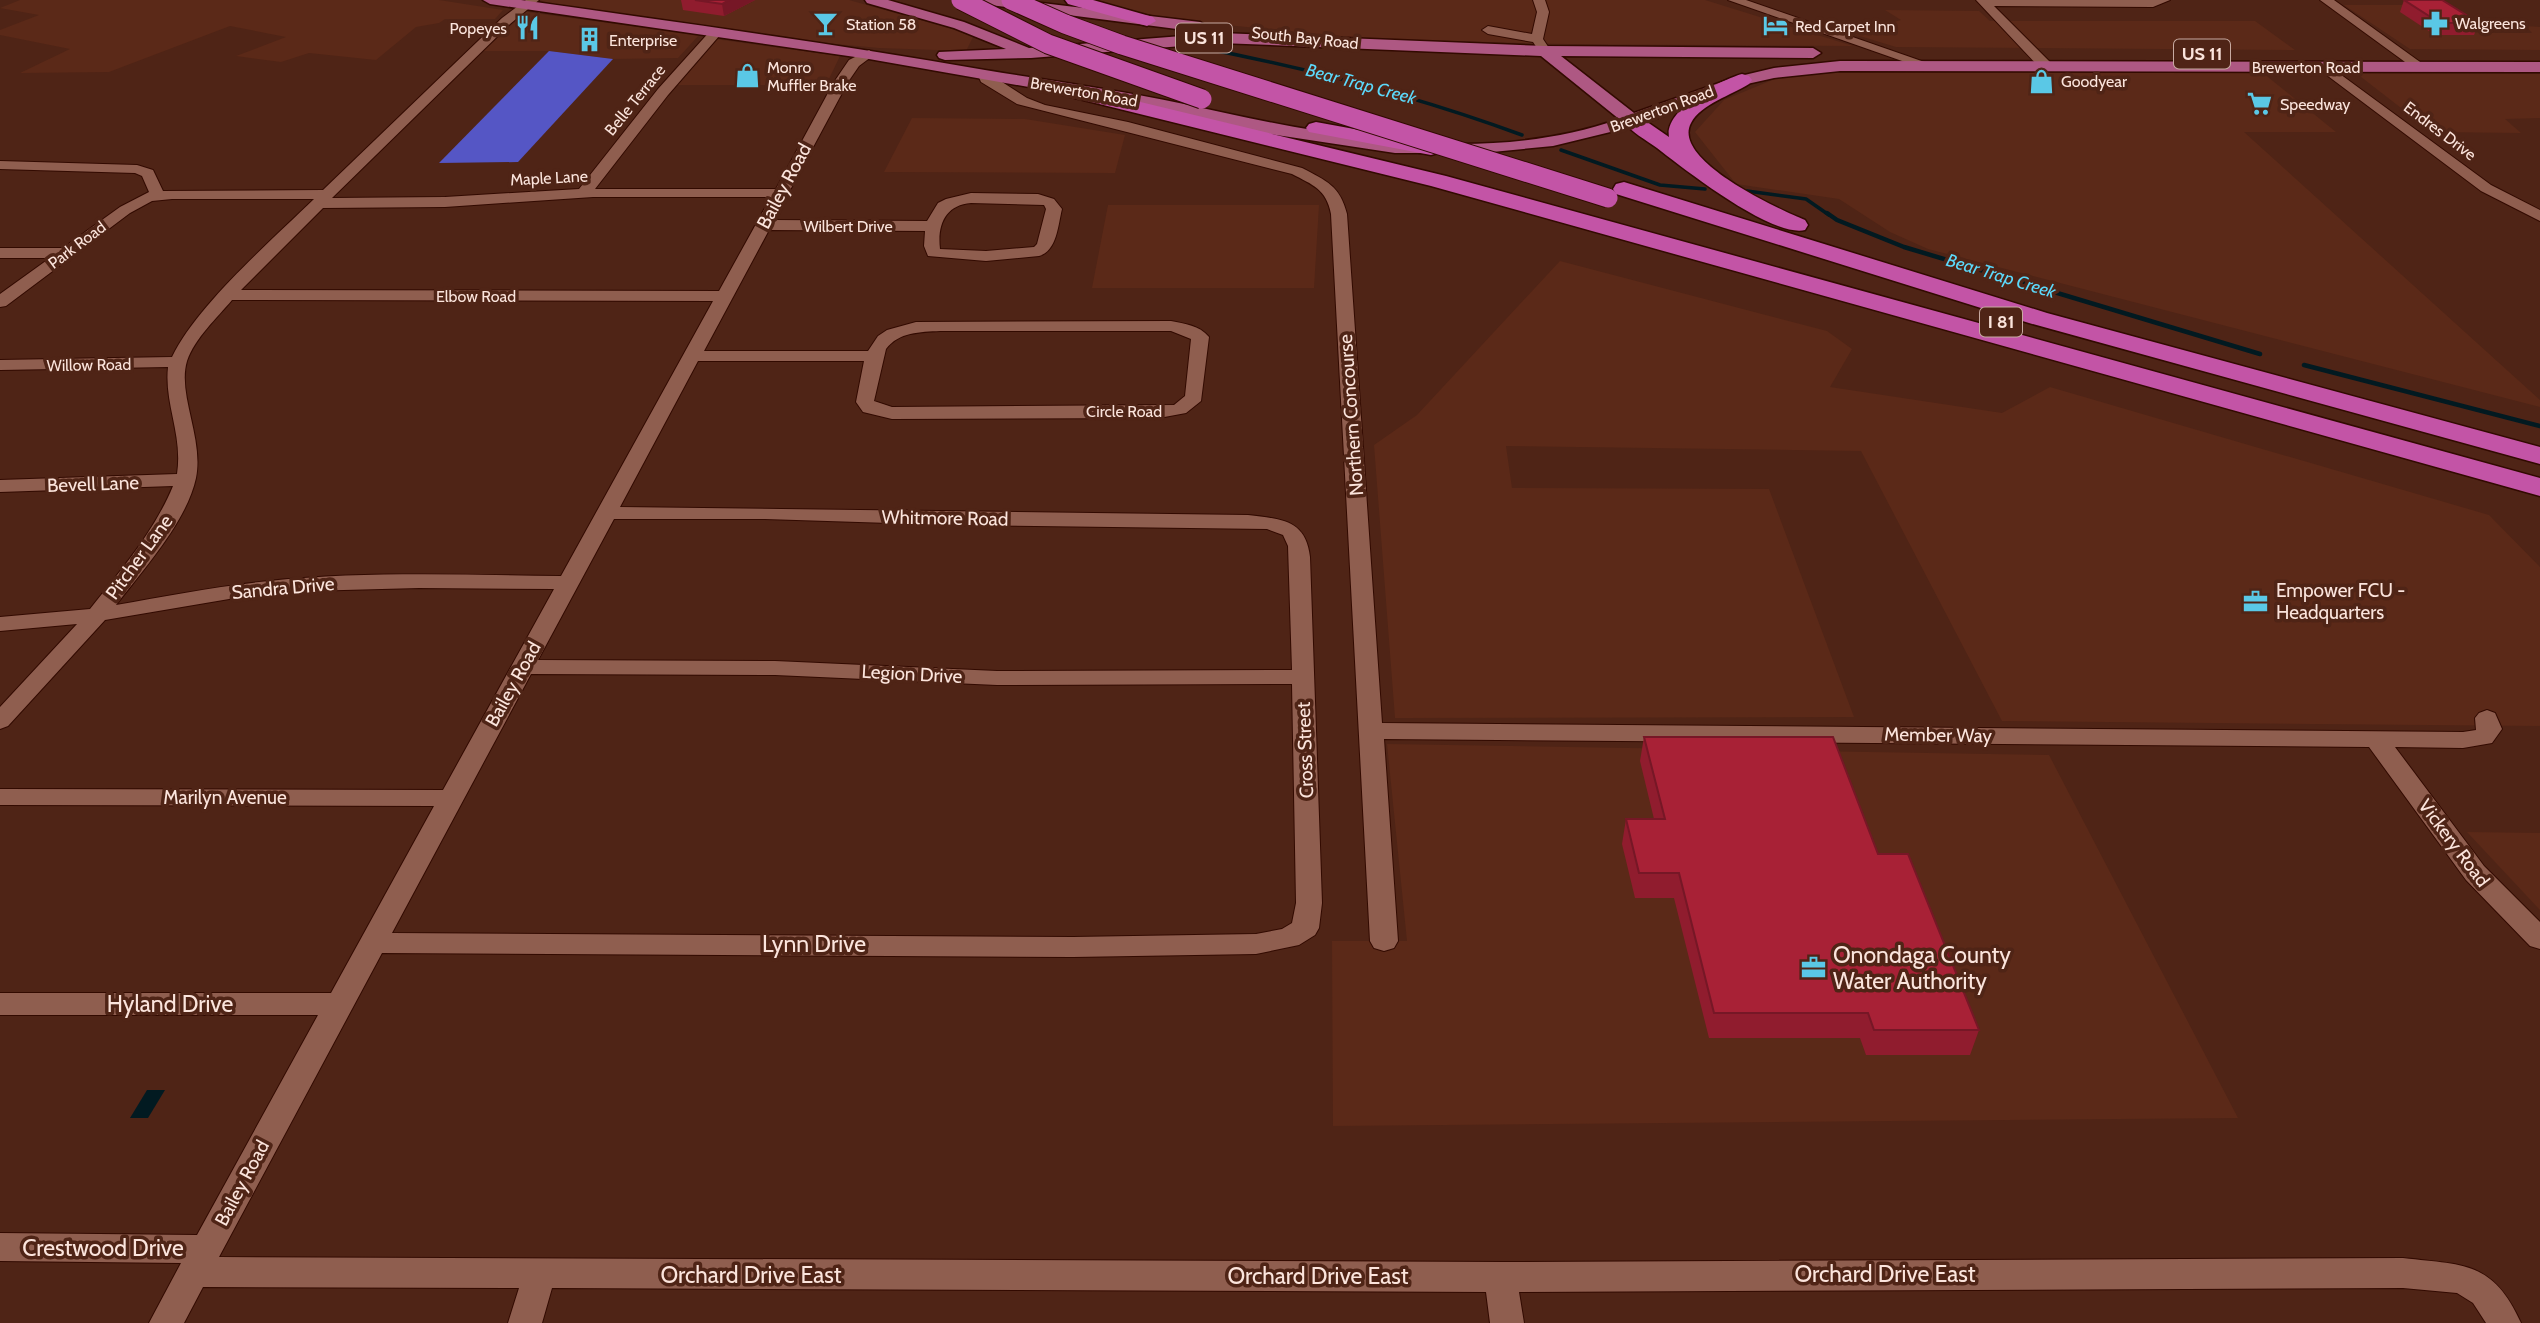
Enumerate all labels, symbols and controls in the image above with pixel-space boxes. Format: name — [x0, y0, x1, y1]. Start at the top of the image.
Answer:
pharmacy icon: Walgreens — [2421, 9, 2449, 37]
bar icon: Station 58 — [812, 10, 840, 38]
hotel icon: Red Carpet Inn — [1761, 12, 1789, 40]
restaurant icon: Popeyes — [513, 14, 541, 42]
place label: Walgreens — [2455, 14, 2526, 33]
place label: Station 58 — [846, 15, 917, 34]
place label: Red Carpet Inn — [1795, 17, 1896, 36]
place label: Popeyes — [449, 19, 507, 38]
street label: South Bay Road — [1251, 23, 1359, 53]
road number: US 11 — [1176, 24, 1232, 52]
building icon: Enterprise — [575, 26, 603, 54]
place label: Enterprise — [609, 31, 677, 50]
road number: US 11 — [2174, 40, 2230, 68]
place label: Monro Muffler Brake — [767, 58, 856, 95]
street label: Brewerton Road — [2252, 58, 2360, 77]
water label: Bear Trap Creek — [1303, 59, 1420, 110]
street label: Belle Terrace — [601, 61, 669, 139]
shop icon: Monro Muffler Brake — [733, 62, 761, 90]
shop icon: Goodyear — [2027, 67, 2055, 95]
place label: Goodyear — [2061, 72, 2128, 91]
street label: Brewerton Road — [1029, 73, 1139, 111]
street label: Brewerton Road — [1608, 81, 1716, 137]
supermarket icon: Speedway — [2246, 90, 2274, 118]
place label: Speedway — [2280, 95, 2350, 114]
street label: Endres Drive — [2400, 98, 2480, 164]
street label: Bailey Road — [752, 139, 816, 233]
street label: Maple Lane — [510, 166, 588, 190]
street label: Park Road — [44, 217, 110, 273]
street label: Wilbert Drive — [803, 217, 893, 236]
water label: Bear Trap Creek — [1944, 249, 2060, 303]
street label: Elbow Road — [436, 287, 516, 306]
road number: I 81 — [1980, 308, 2022, 336]
street label: Northern Concourse — [1334, 333, 1368, 497]
street label: Willow Road — [47, 355, 131, 375]
street label: Circle Road — [1086, 402, 1162, 421]
street label: Bevell Lane — [47, 471, 140, 497]
street label: Whitmore Road — [881, 505, 1009, 531]
street label: Pitcher Lane — [101, 510, 178, 604]
street label: Sandra Drive — [231, 572, 336, 604]
place label: Empower FCU - Headquarters — [2276, 579, 2405, 624]
office icon: Empower FCU - Headquarters — [2242, 587, 2270, 615]
street label: Bailey Road — [480, 637, 546, 731]
street label: Legion Drive — [861, 660, 963, 688]
street label: Cross Street — [1292, 701, 1318, 799]
street label: Member Way — [1884, 723, 1992, 747]
street label: Marilyn Avenue — [163, 786, 287, 809]
street label: Vickery Road — [2414, 795, 2494, 891]
street label: Lynn Drive — [762, 930, 866, 958]
place label: Onondaga County Water Authority — [1833, 941, 2011, 995]
office icon: Onondaga County Water Authority — [1799, 954, 1827, 982]
street label: Hyland Drive — [107, 990, 233, 1018]
street label: Bailey Road — [210, 1136, 274, 1230]
street label: Crestwood Drive — [22, 1234, 184, 1262]
street label: Orchard Drive East — [1794, 1260, 1976, 1288]
street label: Orchard Drive East — [660, 1261, 842, 1289]
street label: Orchard Drive East — [1227, 1262, 1409, 1290]

